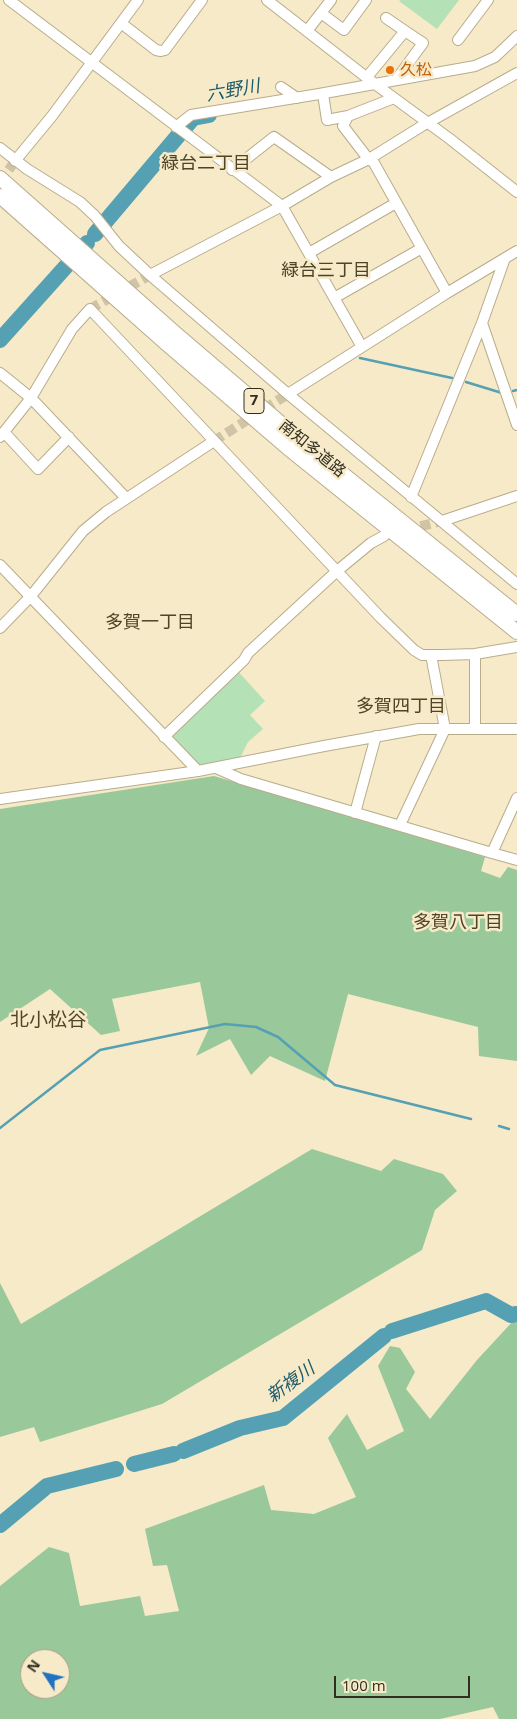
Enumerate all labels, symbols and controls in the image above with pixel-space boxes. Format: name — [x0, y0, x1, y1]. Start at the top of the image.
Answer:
place label: 久松 — [400, 60, 432, 80]
marker: 久松 — [384, 64, 396, 76]
water label: 六野川 — [205, 76, 261, 106]
district label: 緑台二丁目 — [161, 153, 251, 175]
district label: 緑台三丁目 — [281, 260, 371, 282]
road number: 7 — [244, 388, 264, 414]
street label: 南知多道路 — [275, 416, 349, 482]
district label: 多賀一丁目 — [105, 612, 195, 634]
district label: 多賀四丁目 — [356, 696, 446, 718]
district label: 多賀八丁目 — [413, 912, 503, 934]
district label: 北小松谷 — [10, 1010, 86, 1032]
water label: 新複川 — [263, 1358, 319, 1408]
north arrow — [20, 1649, 70, 1699]
text: N — [22, 1656, 44, 1676]
scale bar — [337, 1666, 473, 1698]
text: 100 m — [342, 1675, 386, 1695]

